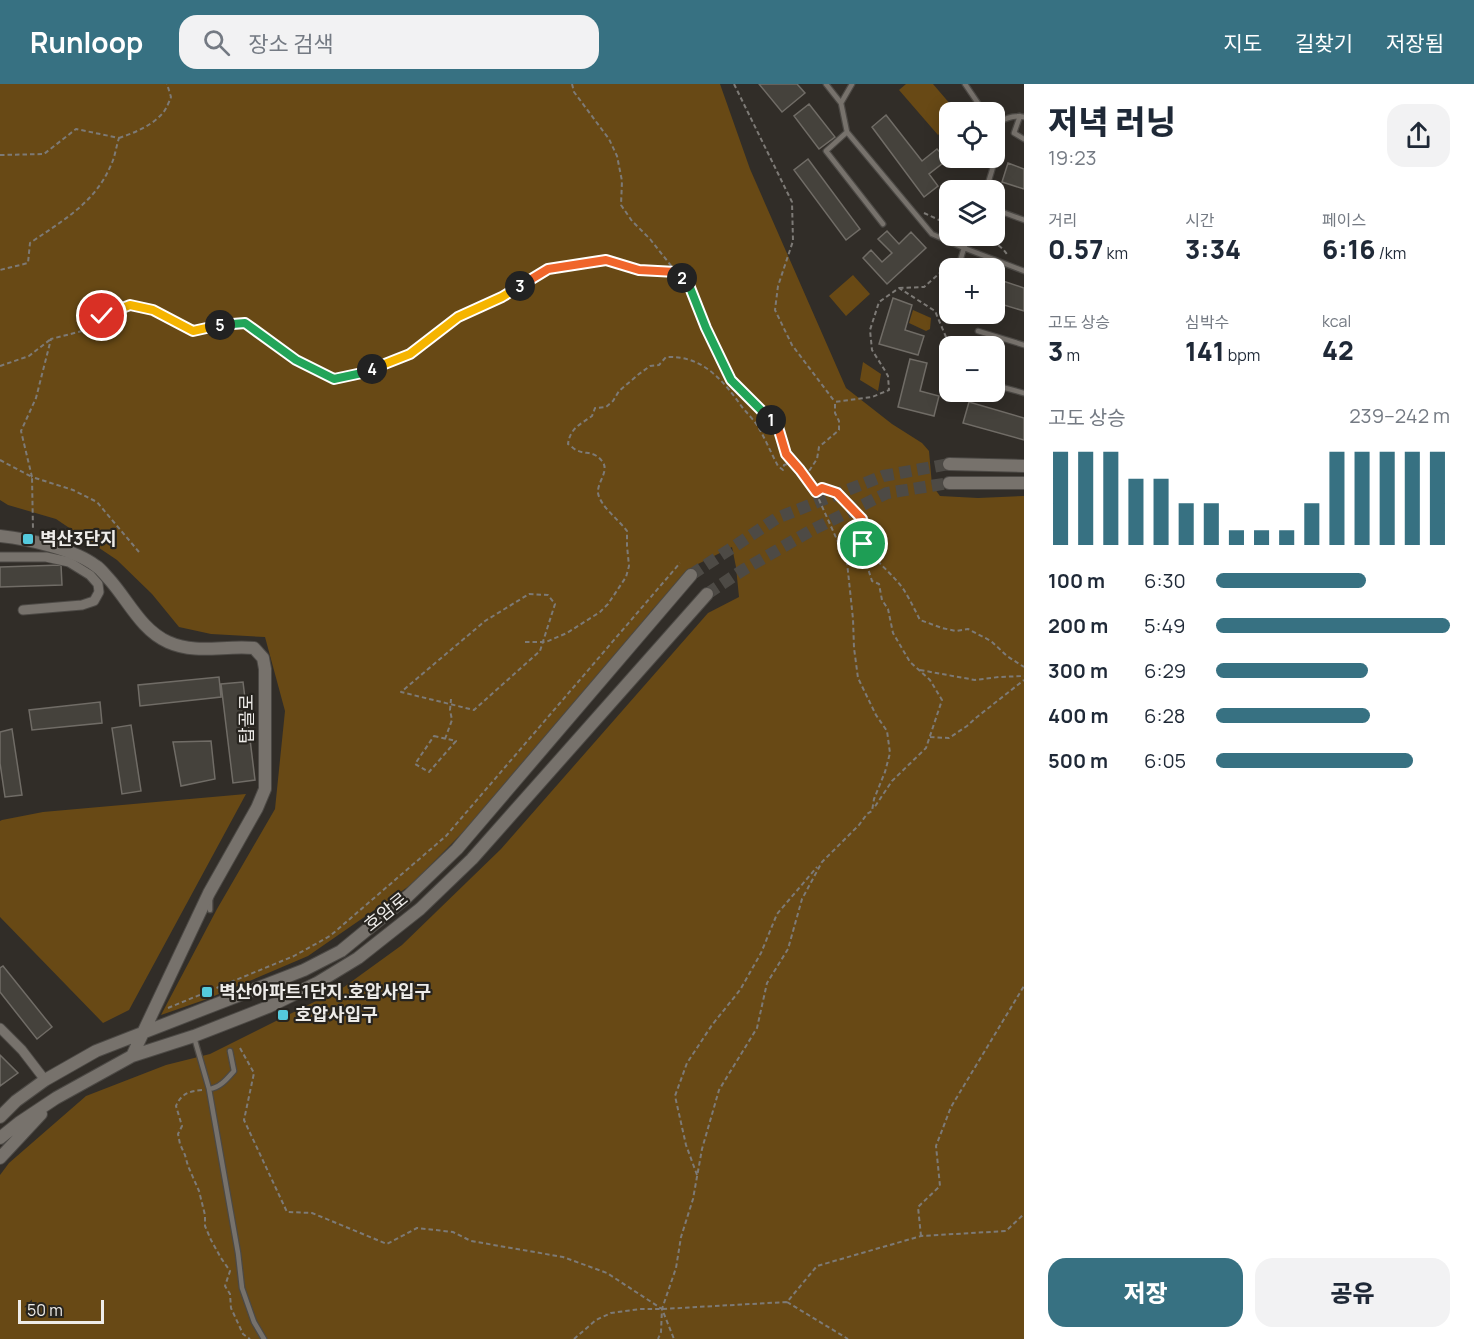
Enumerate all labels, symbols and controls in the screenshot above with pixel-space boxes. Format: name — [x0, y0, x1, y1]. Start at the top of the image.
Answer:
search box — [179, 15, 599, 69]
text: Runloop — [30, 23, 143, 61]
icon: search — [200, 26, 233, 59]
text: 장소 검색 — [248, 29, 334, 59]
text: 지도 — [1223, 29, 1262, 57]
text: 길찾기 — [1295, 29, 1353, 57]
text: 저장됨 — [1386, 29, 1444, 57]
text: 저녁 러닝 — [1048, 99, 1176, 144]
map controls — [939, 102, 1005, 402]
button: locate — [939, 102, 1005, 168]
button: share — [1387, 104, 1450, 167]
text: 19:23 — [1048, 144, 1097, 171]
button: layers — [939, 180, 1005, 246]
text: 거리 — [1048, 209, 1077, 231]
text: 시간 — [1185, 209, 1214, 231]
text: 페이스 — [1322, 209, 1366, 231]
text: 0.57 — [1048, 231, 1103, 267]
text: 3:34 — [1185, 231, 1241, 267]
text: 6:16 — [1322, 231, 1375, 267]
text: km — [1103, 242, 1128, 264]
text: /km — [1375, 242, 1406, 264]
button: + — [939, 258, 1005, 324]
pin: 2 — [667, 263, 697, 293]
text: 2 — [677, 267, 687, 289]
pin: 3 — [505, 271, 535, 301]
text: 3 — [515, 275, 525, 297]
pin — [76, 290, 127, 341]
icon: check — [85, 299, 118, 332]
pin: 5 — [205, 310, 235, 340]
text: kcal — [1322, 310, 1351, 332]
text: 고도 상승 — [1048, 311, 1110, 333]
text: 심박수 — [1185, 311, 1229, 333]
text: 5 — [215, 314, 225, 336]
text: 42 — [1322, 332, 1354, 368]
text: 3 — [1048, 333, 1063, 369]
text: 141 — [1185, 333, 1225, 369]
button: − — [939, 336, 1005, 402]
text: m — [1063, 344, 1080, 366]
text: bpm — [1225, 344, 1260, 366]
pin: 4 — [357, 354, 387, 384]
text: 4 — [367, 358, 377, 380]
text: 239–242 m — [1349, 402, 1450, 429]
text: 고도 상승 — [1048, 404, 1126, 431]
pin: 1 — [756, 405, 786, 435]
text: 1 — [767, 409, 775, 431]
pin — [837, 518, 888, 569]
place label: 벽산3단지 — [40, 526, 117, 550]
icon: arrive — [846, 527, 879, 560]
marker: 벽산3단지 — [21, 532, 35, 546]
text: 100 m — [1048, 567, 1105, 594]
text: 6:30 — [1144, 567, 1186, 594]
text: 200 m — [1048, 612, 1108, 639]
text: 5:49 — [1144, 612, 1186, 639]
text: 300 m — [1048, 657, 1108, 684]
text: 6:29 — [1144, 657, 1186, 684]
street label: 탑골로 — [234, 694, 258, 744]
text: 400 m — [1048, 702, 1108, 729]
text: 6:28 — [1144, 702, 1185, 729]
text: 500 m — [1048, 747, 1108, 774]
text: 6:05 — [1144, 747, 1186, 774]
street label: 호암로 — [359, 886, 412, 936]
place label: 벽산아파트1단지.호압사입구 — [219, 979, 431, 1003]
marker: 벽산아파트1단지.호압사입구 — [200, 985, 214, 999]
place label: 호압사입구 — [295, 1002, 378, 1026]
marker: 호압사입구 — [276, 1008, 290, 1022]
button: 저장 — [1048, 1258, 1243, 1327]
button: 공유 — [1255, 1258, 1450, 1327]
scale bar — [18, 1297, 104, 1324]
text: 50 m — [27, 1299, 63, 1321]

